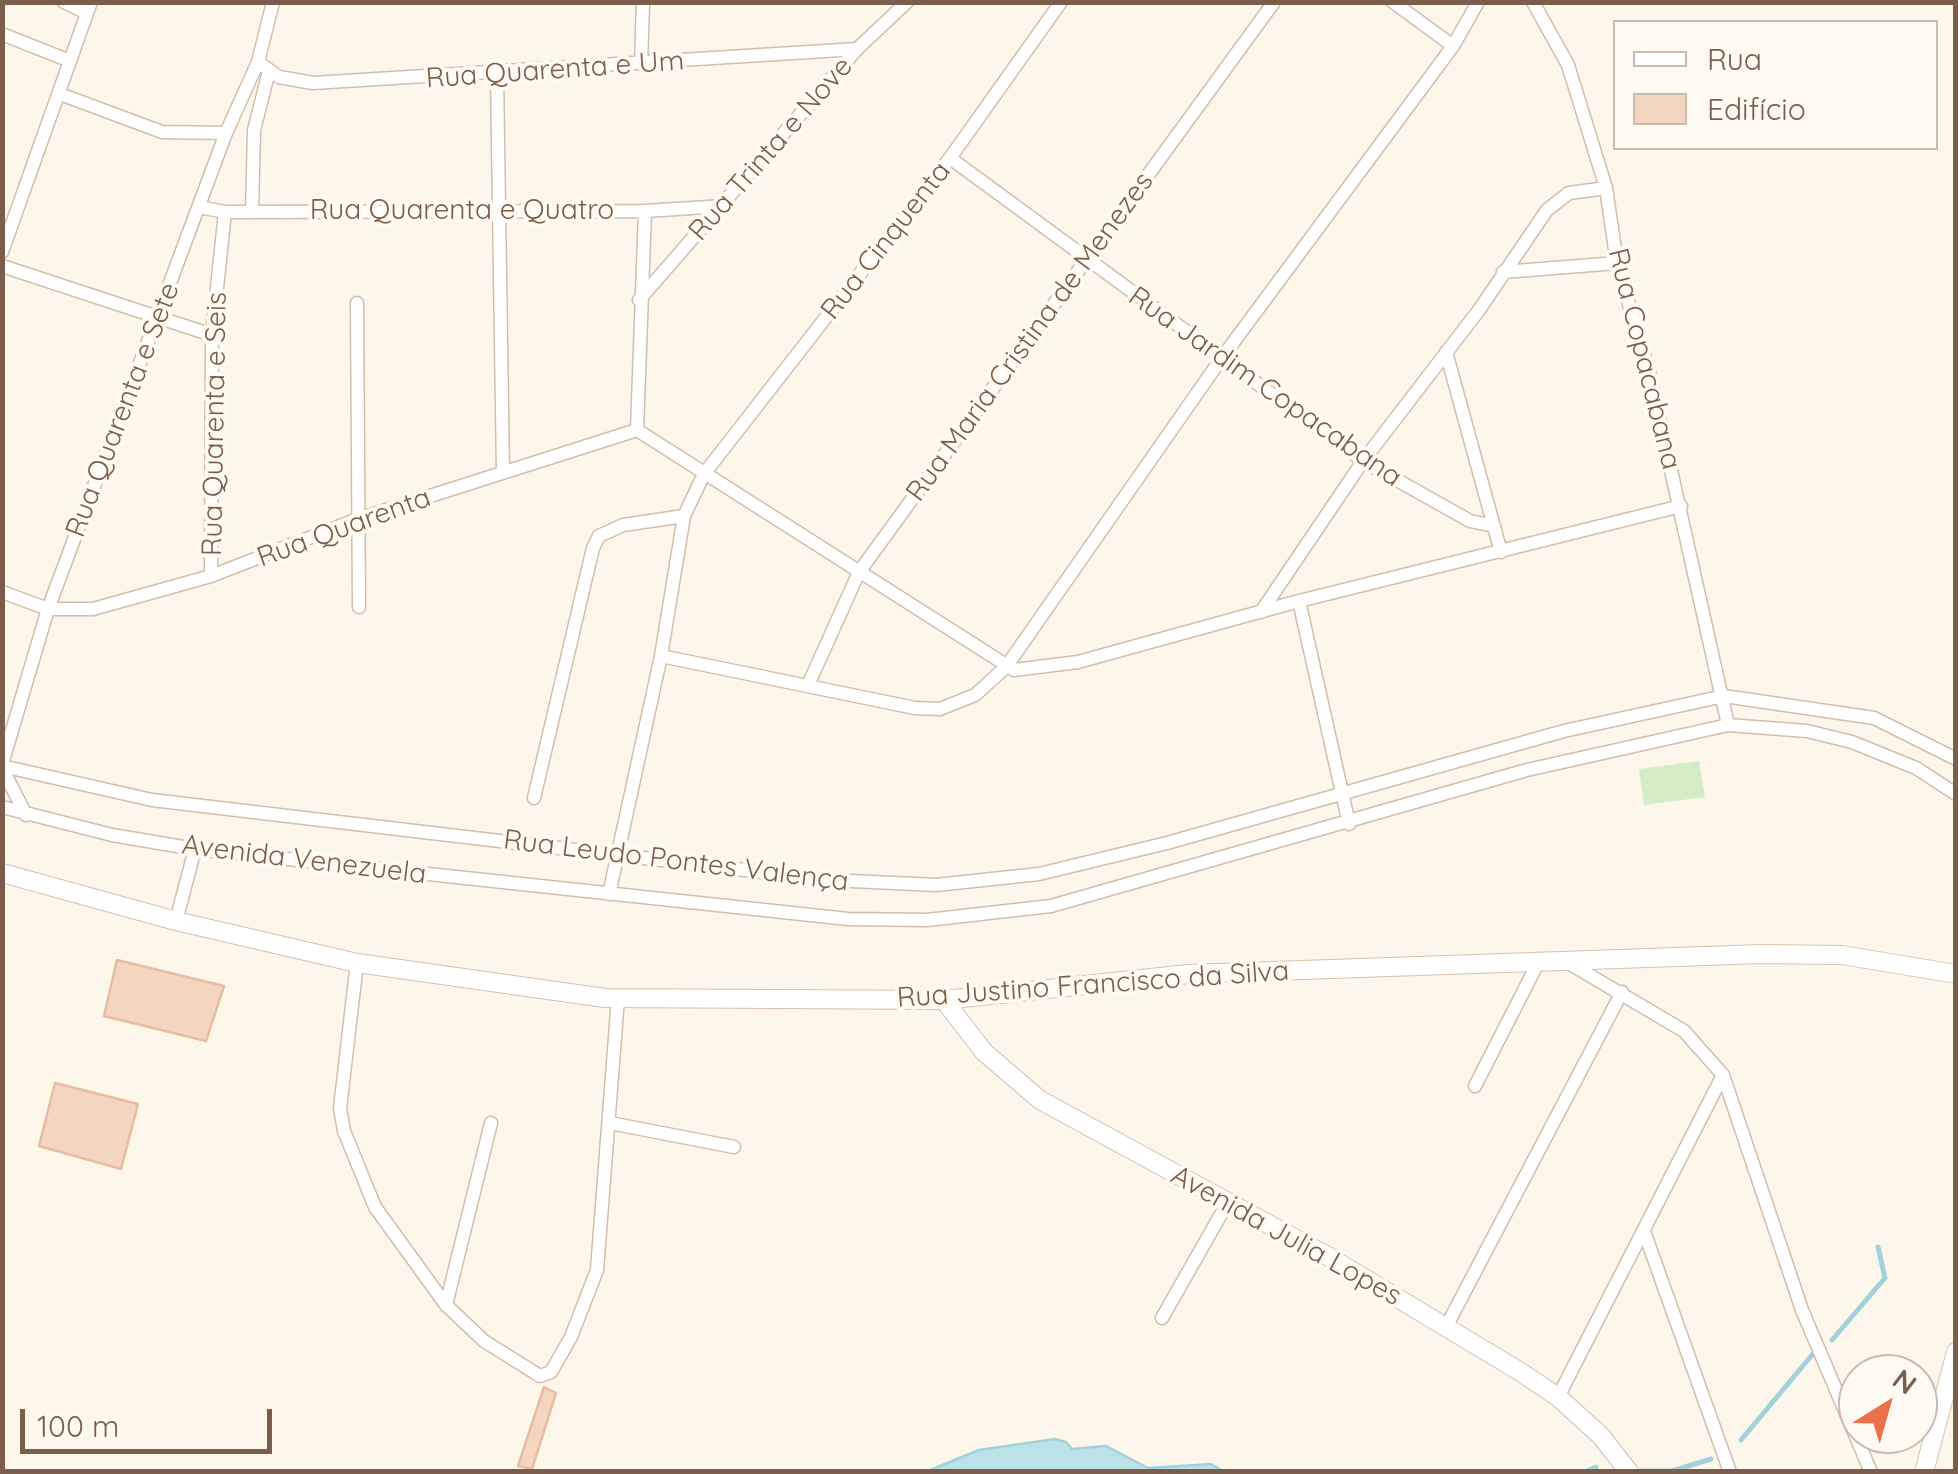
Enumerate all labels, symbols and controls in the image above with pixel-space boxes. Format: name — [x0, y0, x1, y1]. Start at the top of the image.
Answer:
legend — [1613, 20, 1938, 150]
text: Rua — [1707, 40, 1762, 78]
street label: Rua Quarenta e Um — [425, 44, 685, 96]
street label: Rua Trinta e Nove — [682, 50, 860, 248]
text: Edifício — [1707, 90, 1806, 128]
street label: Rua Cinquenta — [814, 155, 958, 327]
street label: Rua Maria Cristina de Menezes — [899, 166, 1161, 508]
street label: Rua Quarenta e Quatro — [310, 194, 614, 228]
street label: Rua Copacabana — [1600, 245, 1688, 473]
street label: Rua Quarenta e Sete — [59, 278, 187, 542]
street label: Rua Jardim Copacabana — [1122, 280, 1408, 494]
street label: Rua Quarenta e Seis — [196, 292, 234, 556]
street label: Rua Quarenta — [253, 481, 435, 575]
street label: Rua Leudo Pontes Valença — [501, 823, 851, 899]
street label: Avenida Venezuela — [180, 828, 428, 892]
street label: Rua Justino Francisco da Silva — [896, 955, 1290, 1015]
street label: Avenida Julia Lopes — [1165, 1159, 1407, 1313]
north arrow — [1838, 1354, 1938, 1454]
text: N — [1886, 1361, 1924, 1401]
scale bar — [25, 1389, 278, 1451]
text: 100 m — [37, 1407, 119, 1445]

